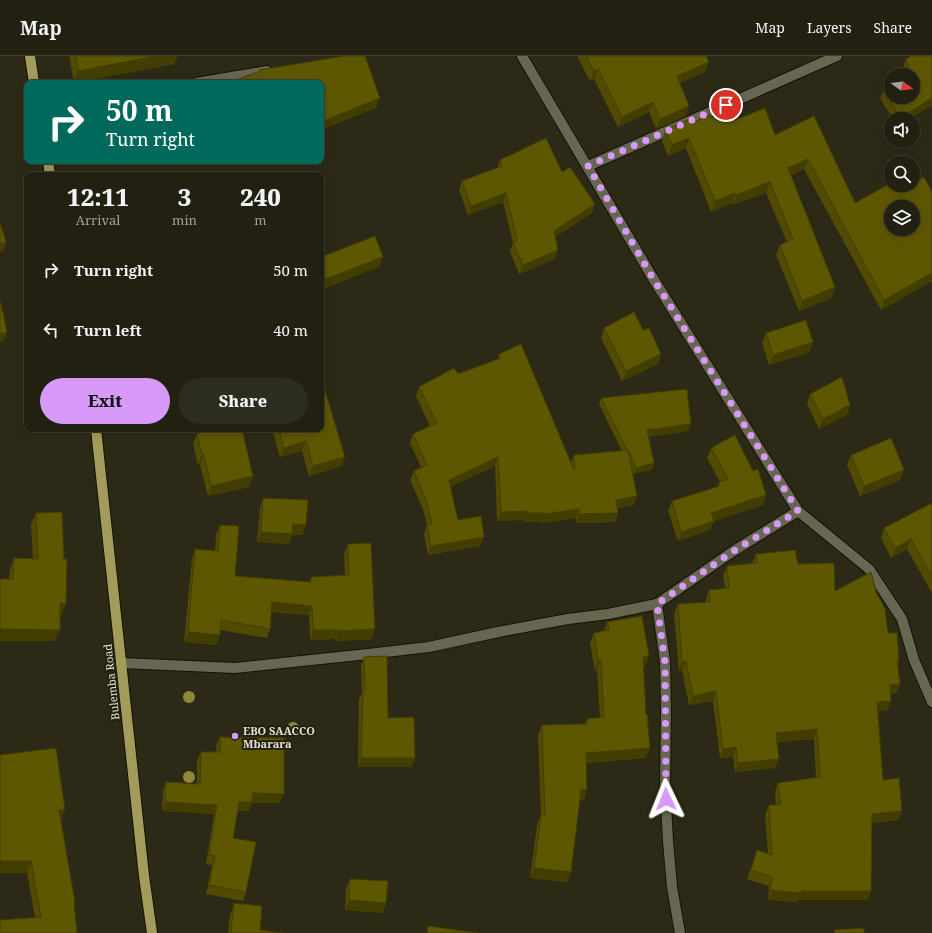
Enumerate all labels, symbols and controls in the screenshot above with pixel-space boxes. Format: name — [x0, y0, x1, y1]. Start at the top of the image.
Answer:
text: Map — [20, 15, 62, 41]
text: Map — [755, 18, 785, 37]
text: Layers — [807, 18, 852, 37]
text: Share — [874, 18, 912, 37]
north arrow — [884, 68, 920, 104]
map controls — [884, 68, 920, 236]
pin — [709, 88, 743, 122]
text: 50 m — [106, 91, 173, 129]
icon: arrive — [715, 94, 737, 116]
icon: right — [40, 96, 92, 148]
button: sound — [884, 112, 920, 148]
text: Turn right — [106, 127, 195, 151]
button: search — [884, 156, 920, 192]
text: 12:11 — [67, 180, 129, 213]
text: 3 — [178, 180, 191, 213]
text: 240 — [240, 180, 281, 213]
button: layers — [884, 200, 920, 236]
text: Arrival — [76, 211, 120, 229]
text: min — [172, 211, 197, 229]
text: m — [254, 211, 267, 229]
icon: right — [40, 259, 62, 281]
text: Turn right — [74, 260, 153, 280]
text: 50 m — [273, 260, 308, 280]
icon: left — [40, 319, 62, 341]
text: Turn left — [74, 320, 142, 340]
text: 40 m — [273, 320, 308, 340]
button: Exit — [40, 378, 170, 424]
button: Share — [178, 378, 308, 424]
street label: Bulemba Road — [100, 643, 122, 721]
place label: EBO SAACCO Mbarara — [243, 723, 315, 751]
marker: EBO SAACCO Mbarara — [230, 731, 240, 741]
position arrow — [645, 778, 687, 820]

